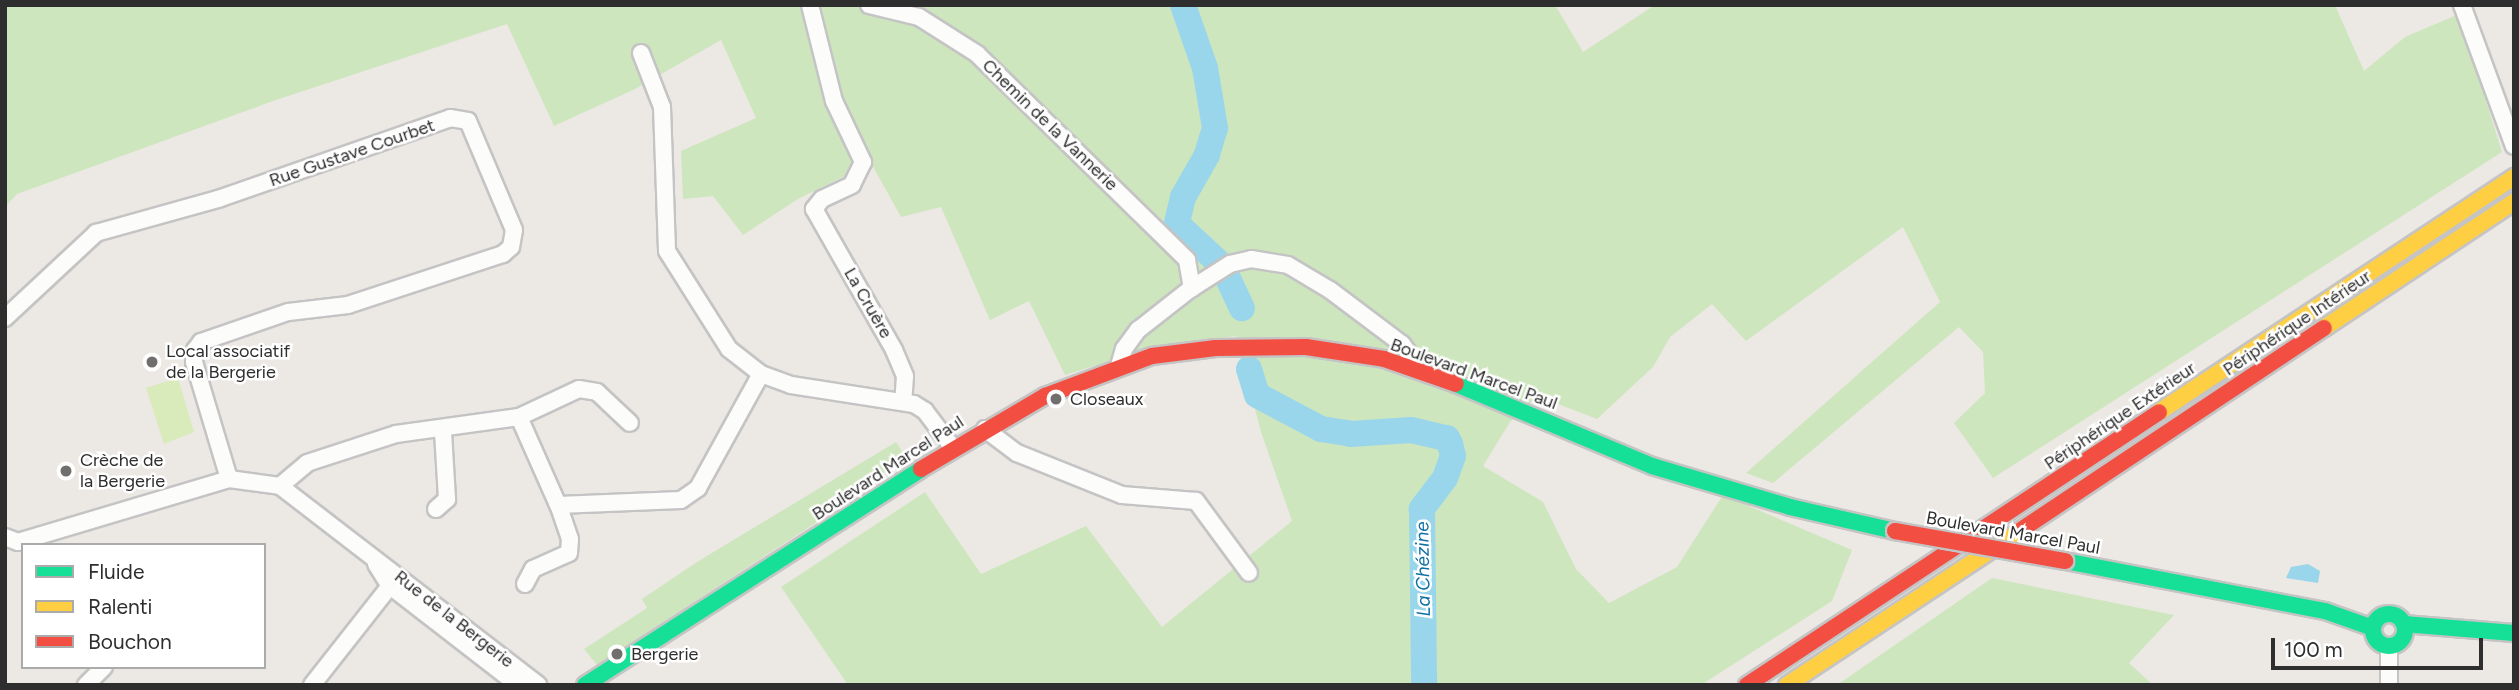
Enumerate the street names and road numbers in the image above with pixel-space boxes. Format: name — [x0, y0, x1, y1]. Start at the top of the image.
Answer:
street label: Chemin de la Vannerie — [978, 55, 1122, 195]
street label: Rue Gustave Courbet — [266, 115, 438, 191]
street label: La Cruère — [839, 264, 897, 342]
street label: Périphérique Intérieur — [2219, 266, 2375, 380]
street label: Boulevard Marcel Paul — [1387, 334, 1561, 414]
street label: Périphérique Extérieur — [2040, 357, 2200, 475]
street label: Boulevard Marcel Paul — [808, 411, 968, 525]
street label: Boulevard Marcel Paul — [1924, 507, 2102, 559]
street label: Rue de la Bergerie — [390, 566, 518, 672]

